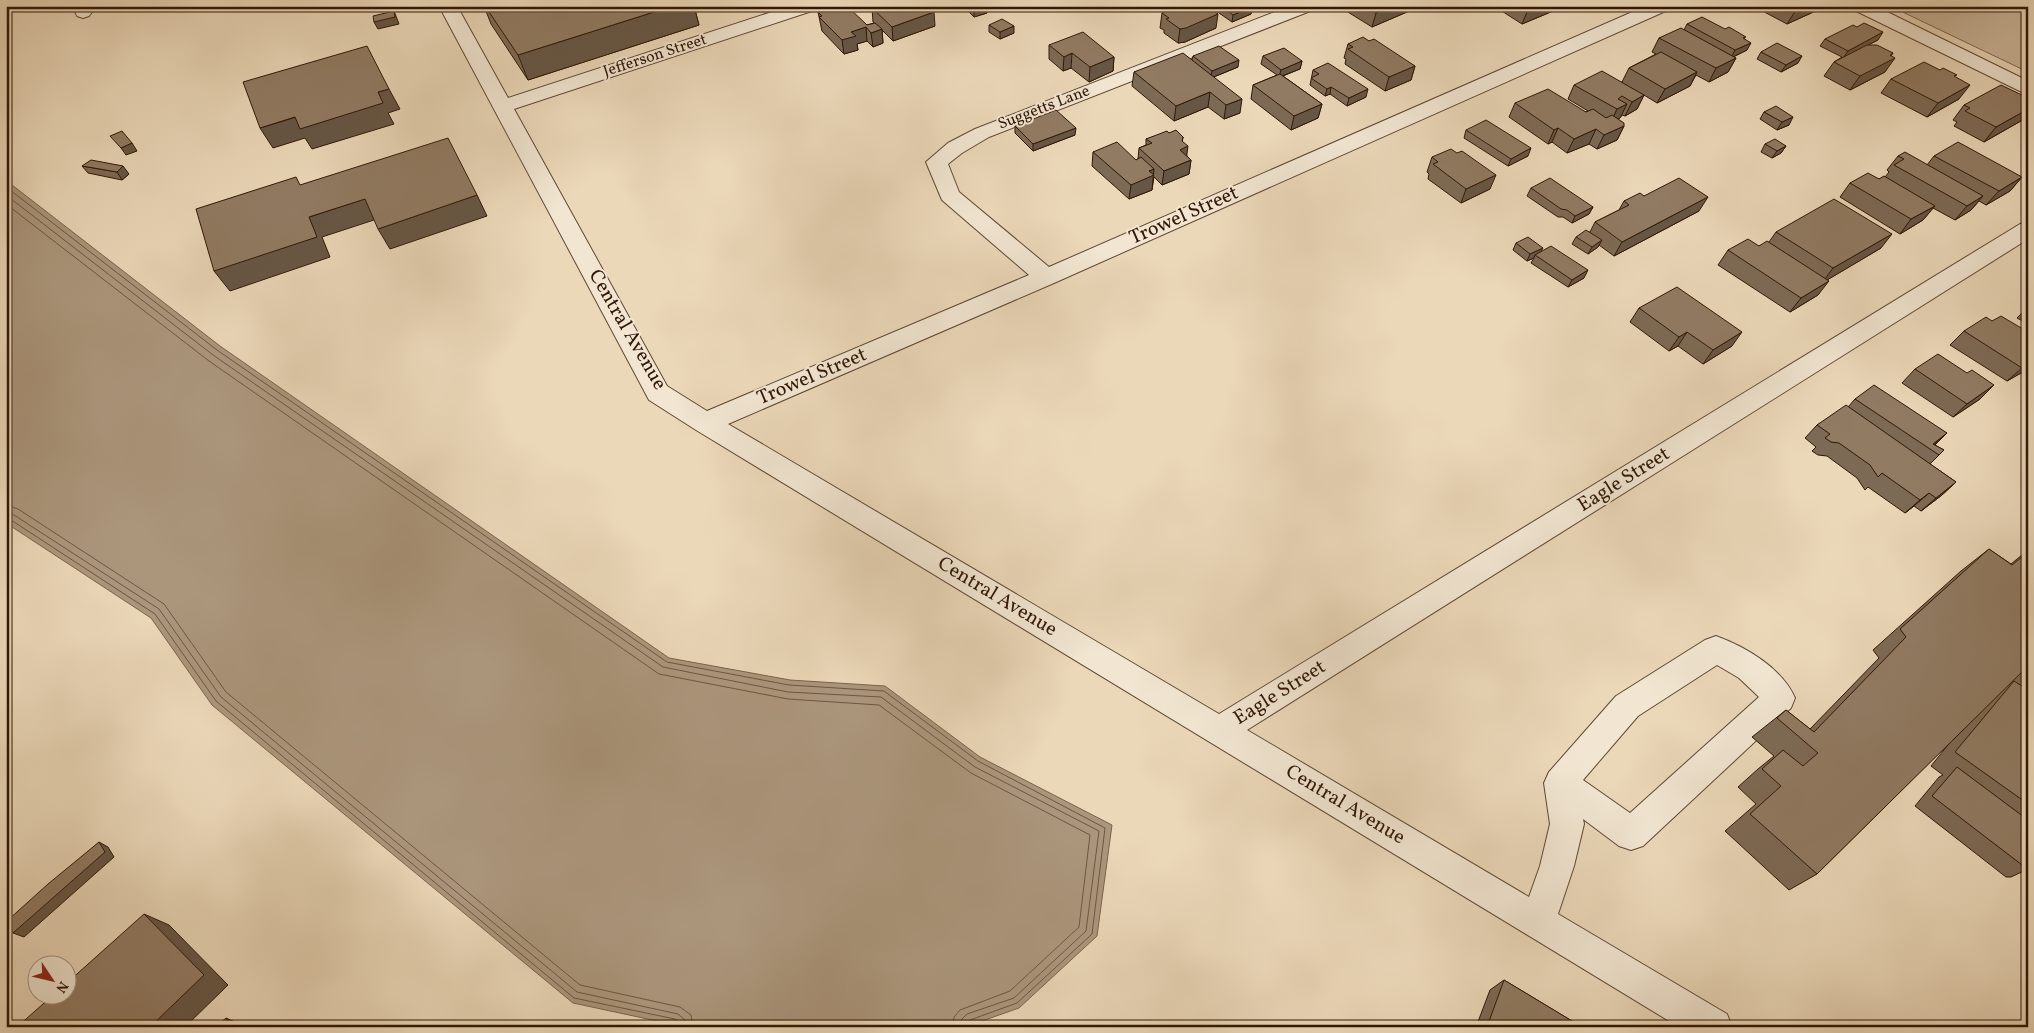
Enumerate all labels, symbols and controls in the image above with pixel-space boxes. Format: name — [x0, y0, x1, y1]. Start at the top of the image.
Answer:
street label: Jefferson Street — [600, 29, 710, 83]
street label: Suggetts Lane — [995, 80, 1093, 136]
street label: Trowel Street — [1125, 179, 1243, 253]
street label: Central Avenue — [581, 264, 673, 396]
street label: Trowel Street — [753, 341, 871, 413]
street label: Eagle Street — [1572, 441, 1676, 519]
street label: Central Avenue — [932, 550, 1062, 644]
street label: Eagle Street — [1228, 654, 1332, 732]
street label: Central Avenue — [1280, 758, 1410, 852]
north arrow — [28, 956, 78, 1006]
text: N — [51, 977, 72, 996]

